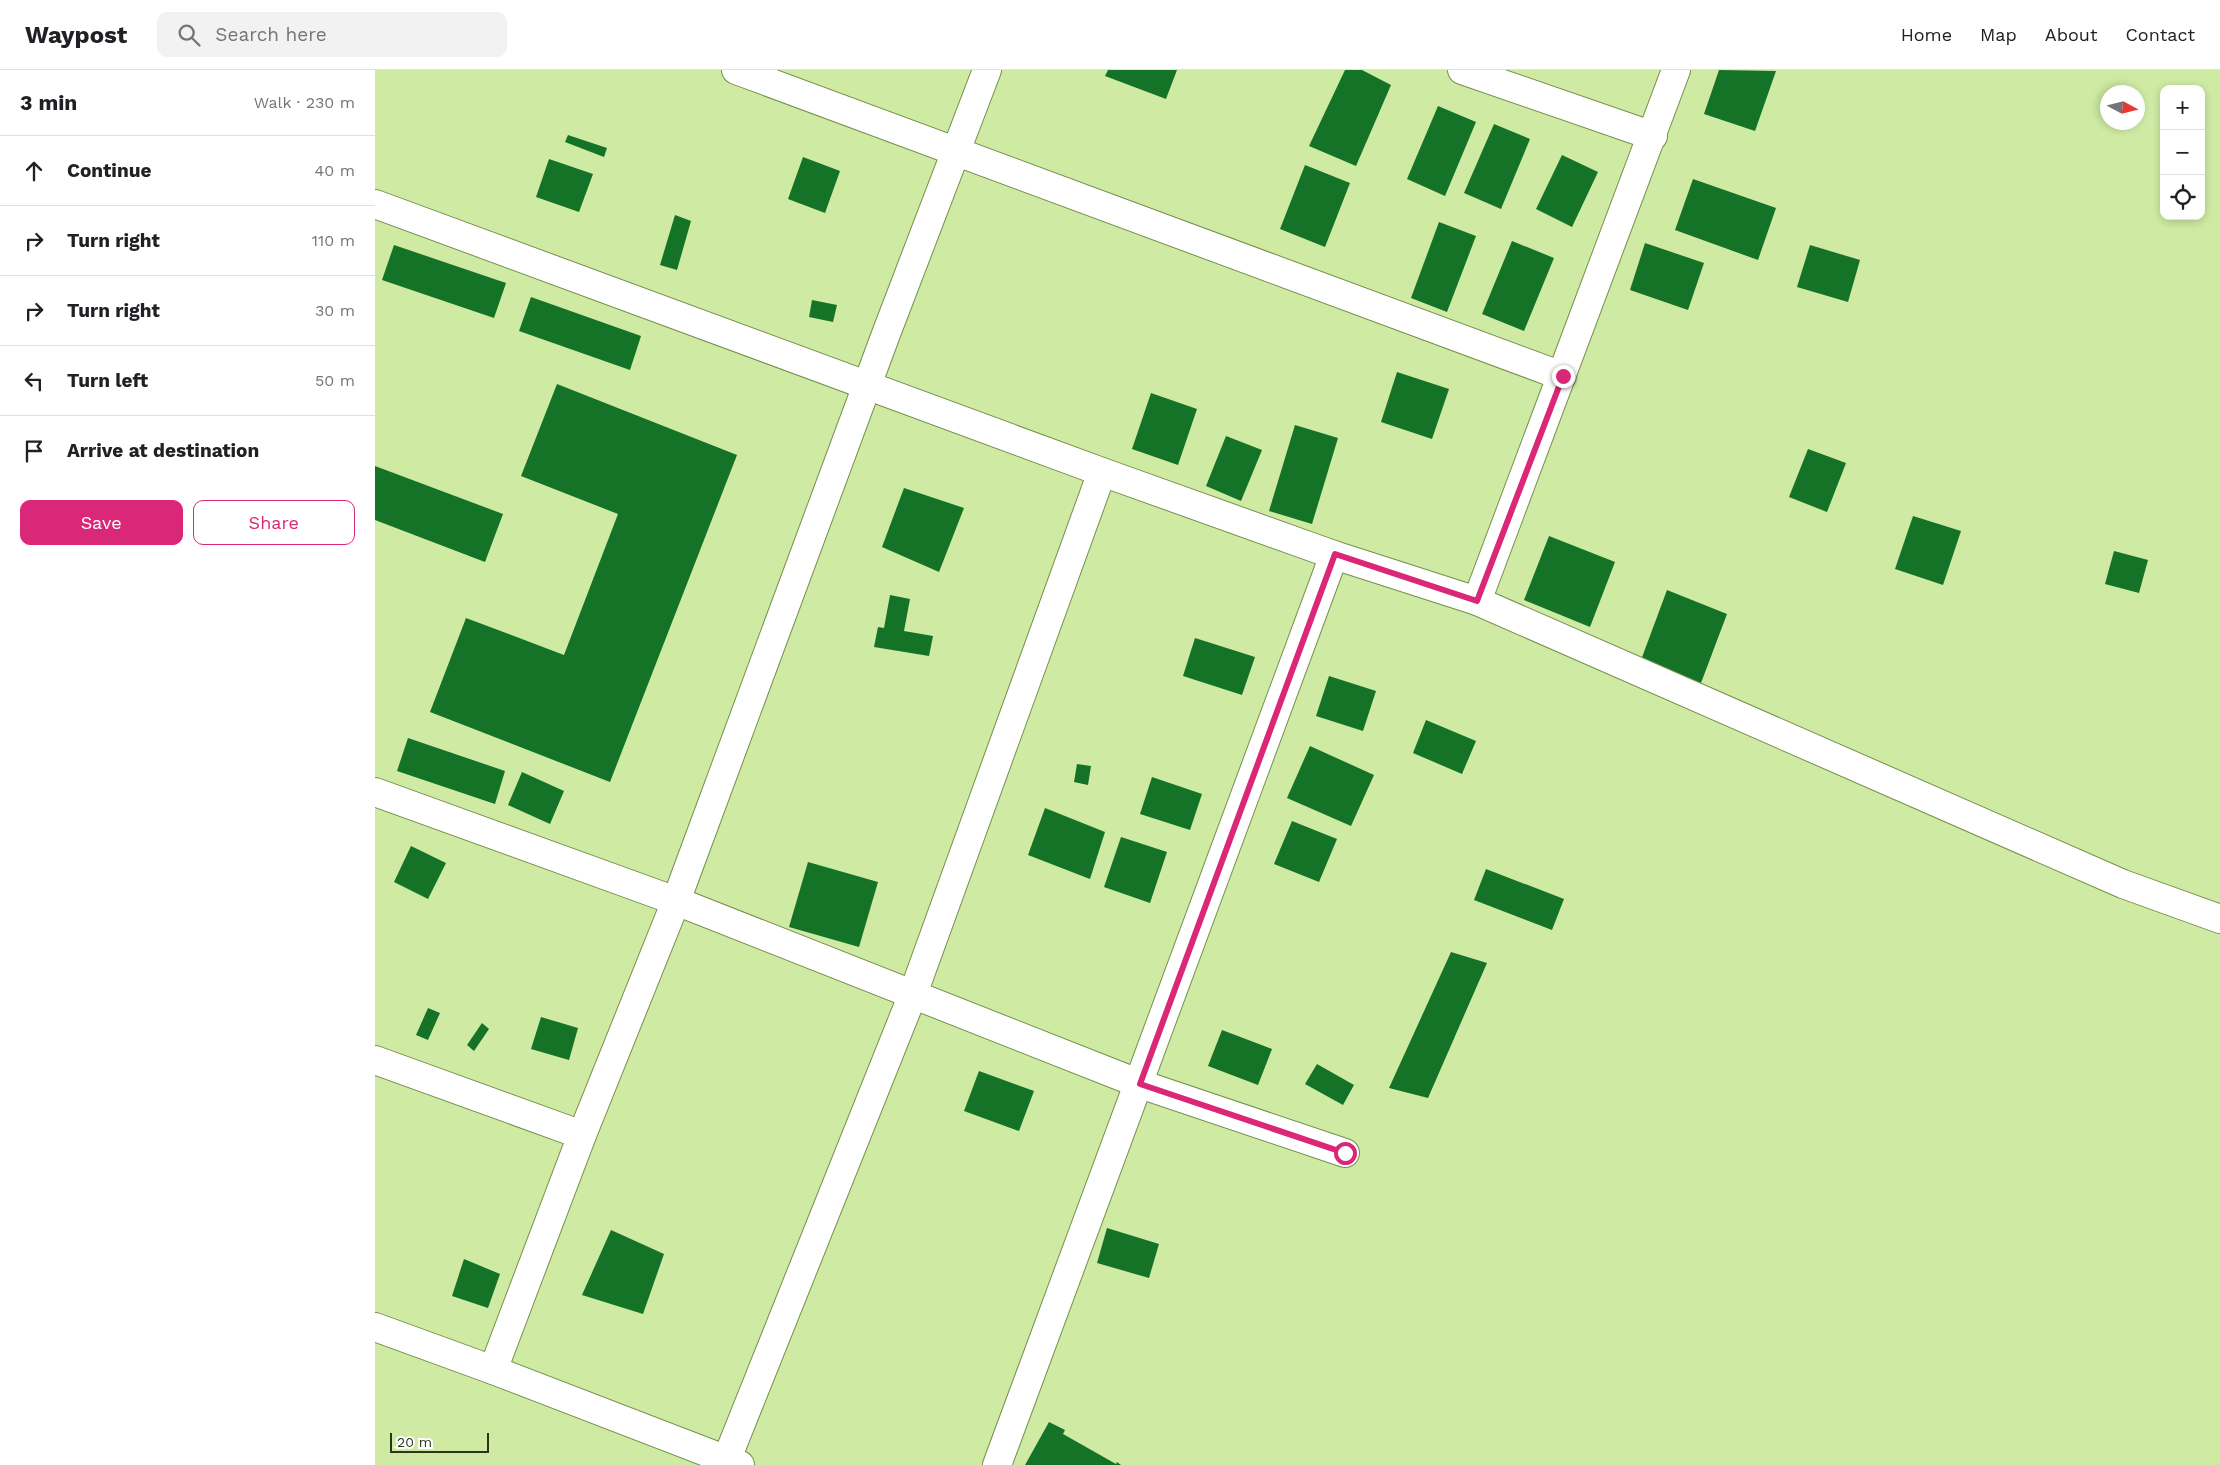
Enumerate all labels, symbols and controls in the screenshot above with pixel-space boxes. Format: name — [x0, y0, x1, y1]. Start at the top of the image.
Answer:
search box — [157, 12, 507, 57]
text: Waypost — [25, 21, 127, 49]
icon: search — [175, 21, 203, 49]
text: Search here — [215, 23, 327, 46]
text: Home — [1901, 24, 1952, 45]
text: Map — [1980, 24, 2017, 45]
text: About — [2045, 24, 2097, 45]
text: Contact — [2125, 24, 2195, 45]
north arrow — [2100, 85, 2145, 130]
map controls — [2160, 85, 2205, 220]
button: + — [2160, 85, 2205, 130]
text: 3 min — [20, 90, 77, 115]
text: Walk · 230 m — [254, 93, 355, 112]
button: − — [2160, 130, 2205, 175]
icon: ahead — [20, 157, 48, 185]
text: Continue — [67, 159, 151, 182]
text: 40 m — [315, 161, 355, 180]
button: locate — [2160, 175, 2205, 220]
icon: right — [20, 227, 48, 255]
text: Turn right — [67, 229, 160, 252]
text: 110 m — [312, 231, 355, 250]
icon: right — [20, 297, 48, 325]
text: Turn right — [67, 299, 160, 322]
text: 30 m — [315, 301, 355, 320]
route end — [1552, 365, 1575, 388]
icon: left — [20, 367, 48, 395]
text: Turn left — [67, 369, 148, 392]
text: 50 m — [315, 371, 355, 390]
icon: arrive — [20, 437, 48, 465]
text: Arrive at destination — [67, 439, 259, 462]
button: Save — [20, 500, 183, 545]
button: Share — [193, 500, 355, 545]
route start — [1334, 1142, 1357, 1165]
scale bar — [390, 1430, 489, 1453]
text: 20 m — [397, 1434, 432, 1450]

